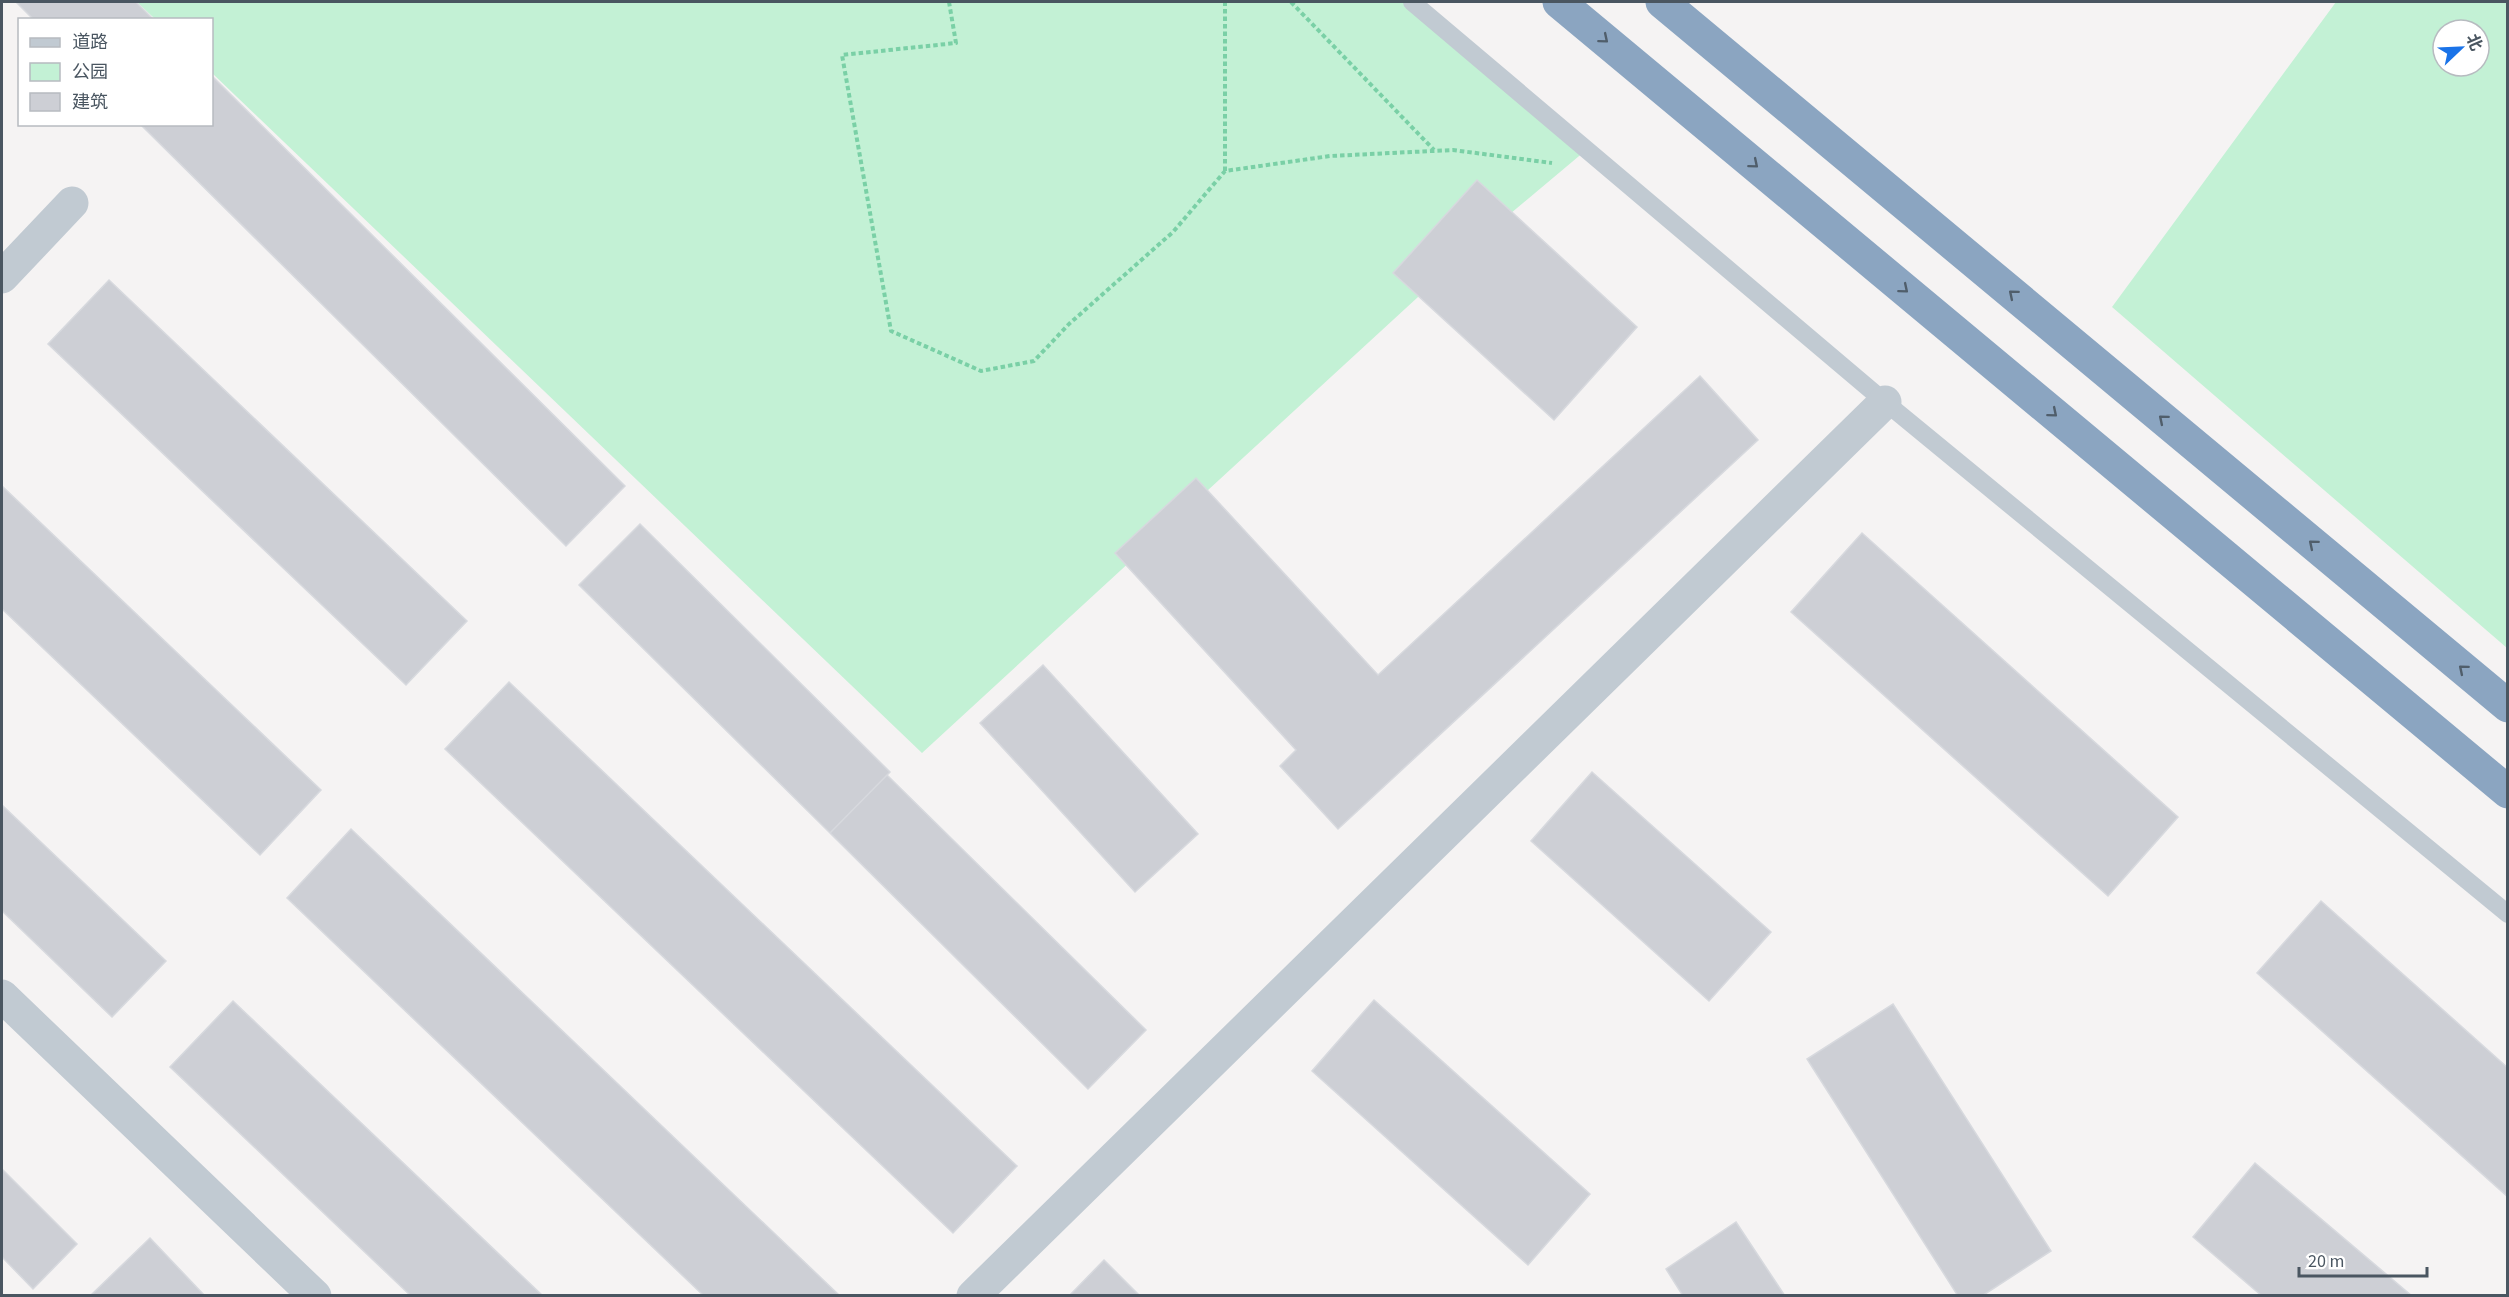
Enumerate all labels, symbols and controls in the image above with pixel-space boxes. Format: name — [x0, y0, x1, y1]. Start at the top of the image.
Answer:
legend — [18, 18, 213, 126]
north arrow — [2431, 18, 2491, 78]
text: 道路 — [72, 30, 108, 55]
text: 北 — [2461, 31, 2487, 54]
one-way arrow — [1597, 32, 1608, 43]
text: 公园 — [72, 60, 108, 85]
text: 建筑 — [72, 90, 108, 115]
one-way arrow — [1747, 157, 1758, 168]
one-way arrow — [1897, 281, 1908, 292]
one-way arrow — [2009, 291, 2020, 302]
one-way arrow — [2047, 406, 2058, 417]
one-way arrow — [2159, 416, 2170, 427]
one-way arrow — [2309, 540, 2320, 551]
one-way arrow — [2458, 665, 2469, 676]
scale bar — [2299, 1240, 2426, 1278]
text: 20 m — [2308, 1249, 2344, 1274]

